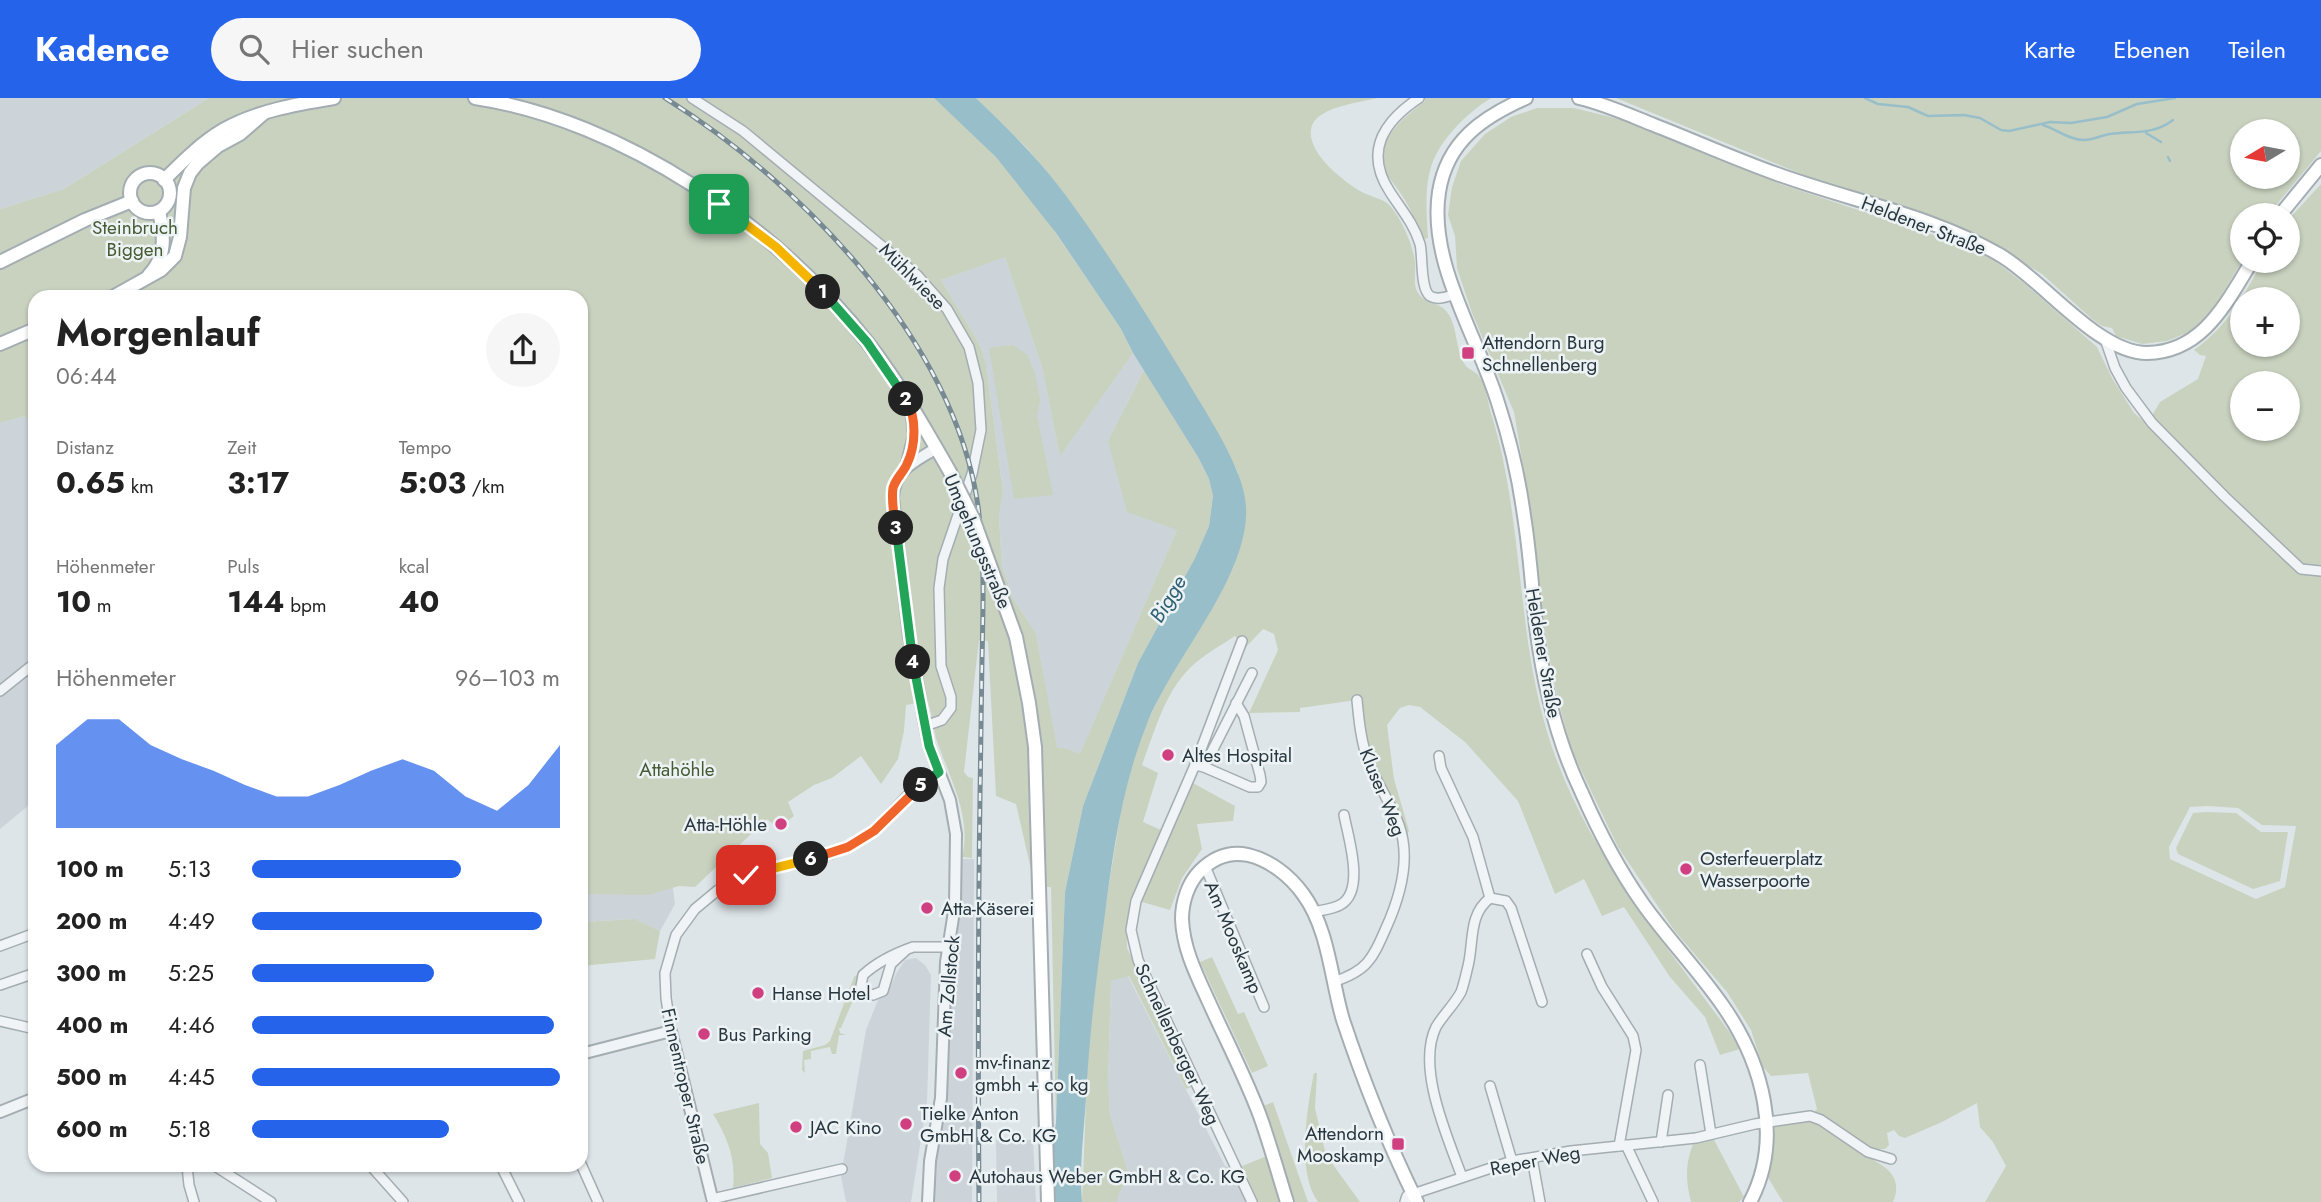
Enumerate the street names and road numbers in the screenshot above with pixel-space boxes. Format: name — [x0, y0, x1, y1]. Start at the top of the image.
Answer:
street label: Heldener Straße — [1858, 189, 1990, 262]
street label: Mühlwiese — [873, 237, 952, 316]
street label: Umgehungsstraße — [937, 470, 1018, 613]
street label: Heldener Straße — [1519, 586, 1568, 720]
street label: Kluser Weg — [1353, 744, 1412, 840]
street label: Am Mooskamp — [1198, 877, 1269, 998]
street label: Am Zollstock — [931, 933, 966, 1038]
street label: Schnellenberger Weg — [1128, 959, 1227, 1129]
street label: Finnentroper Straße — [654, 1005, 717, 1167]
street label: Reper Weg — [1488, 1139, 1582, 1182]

